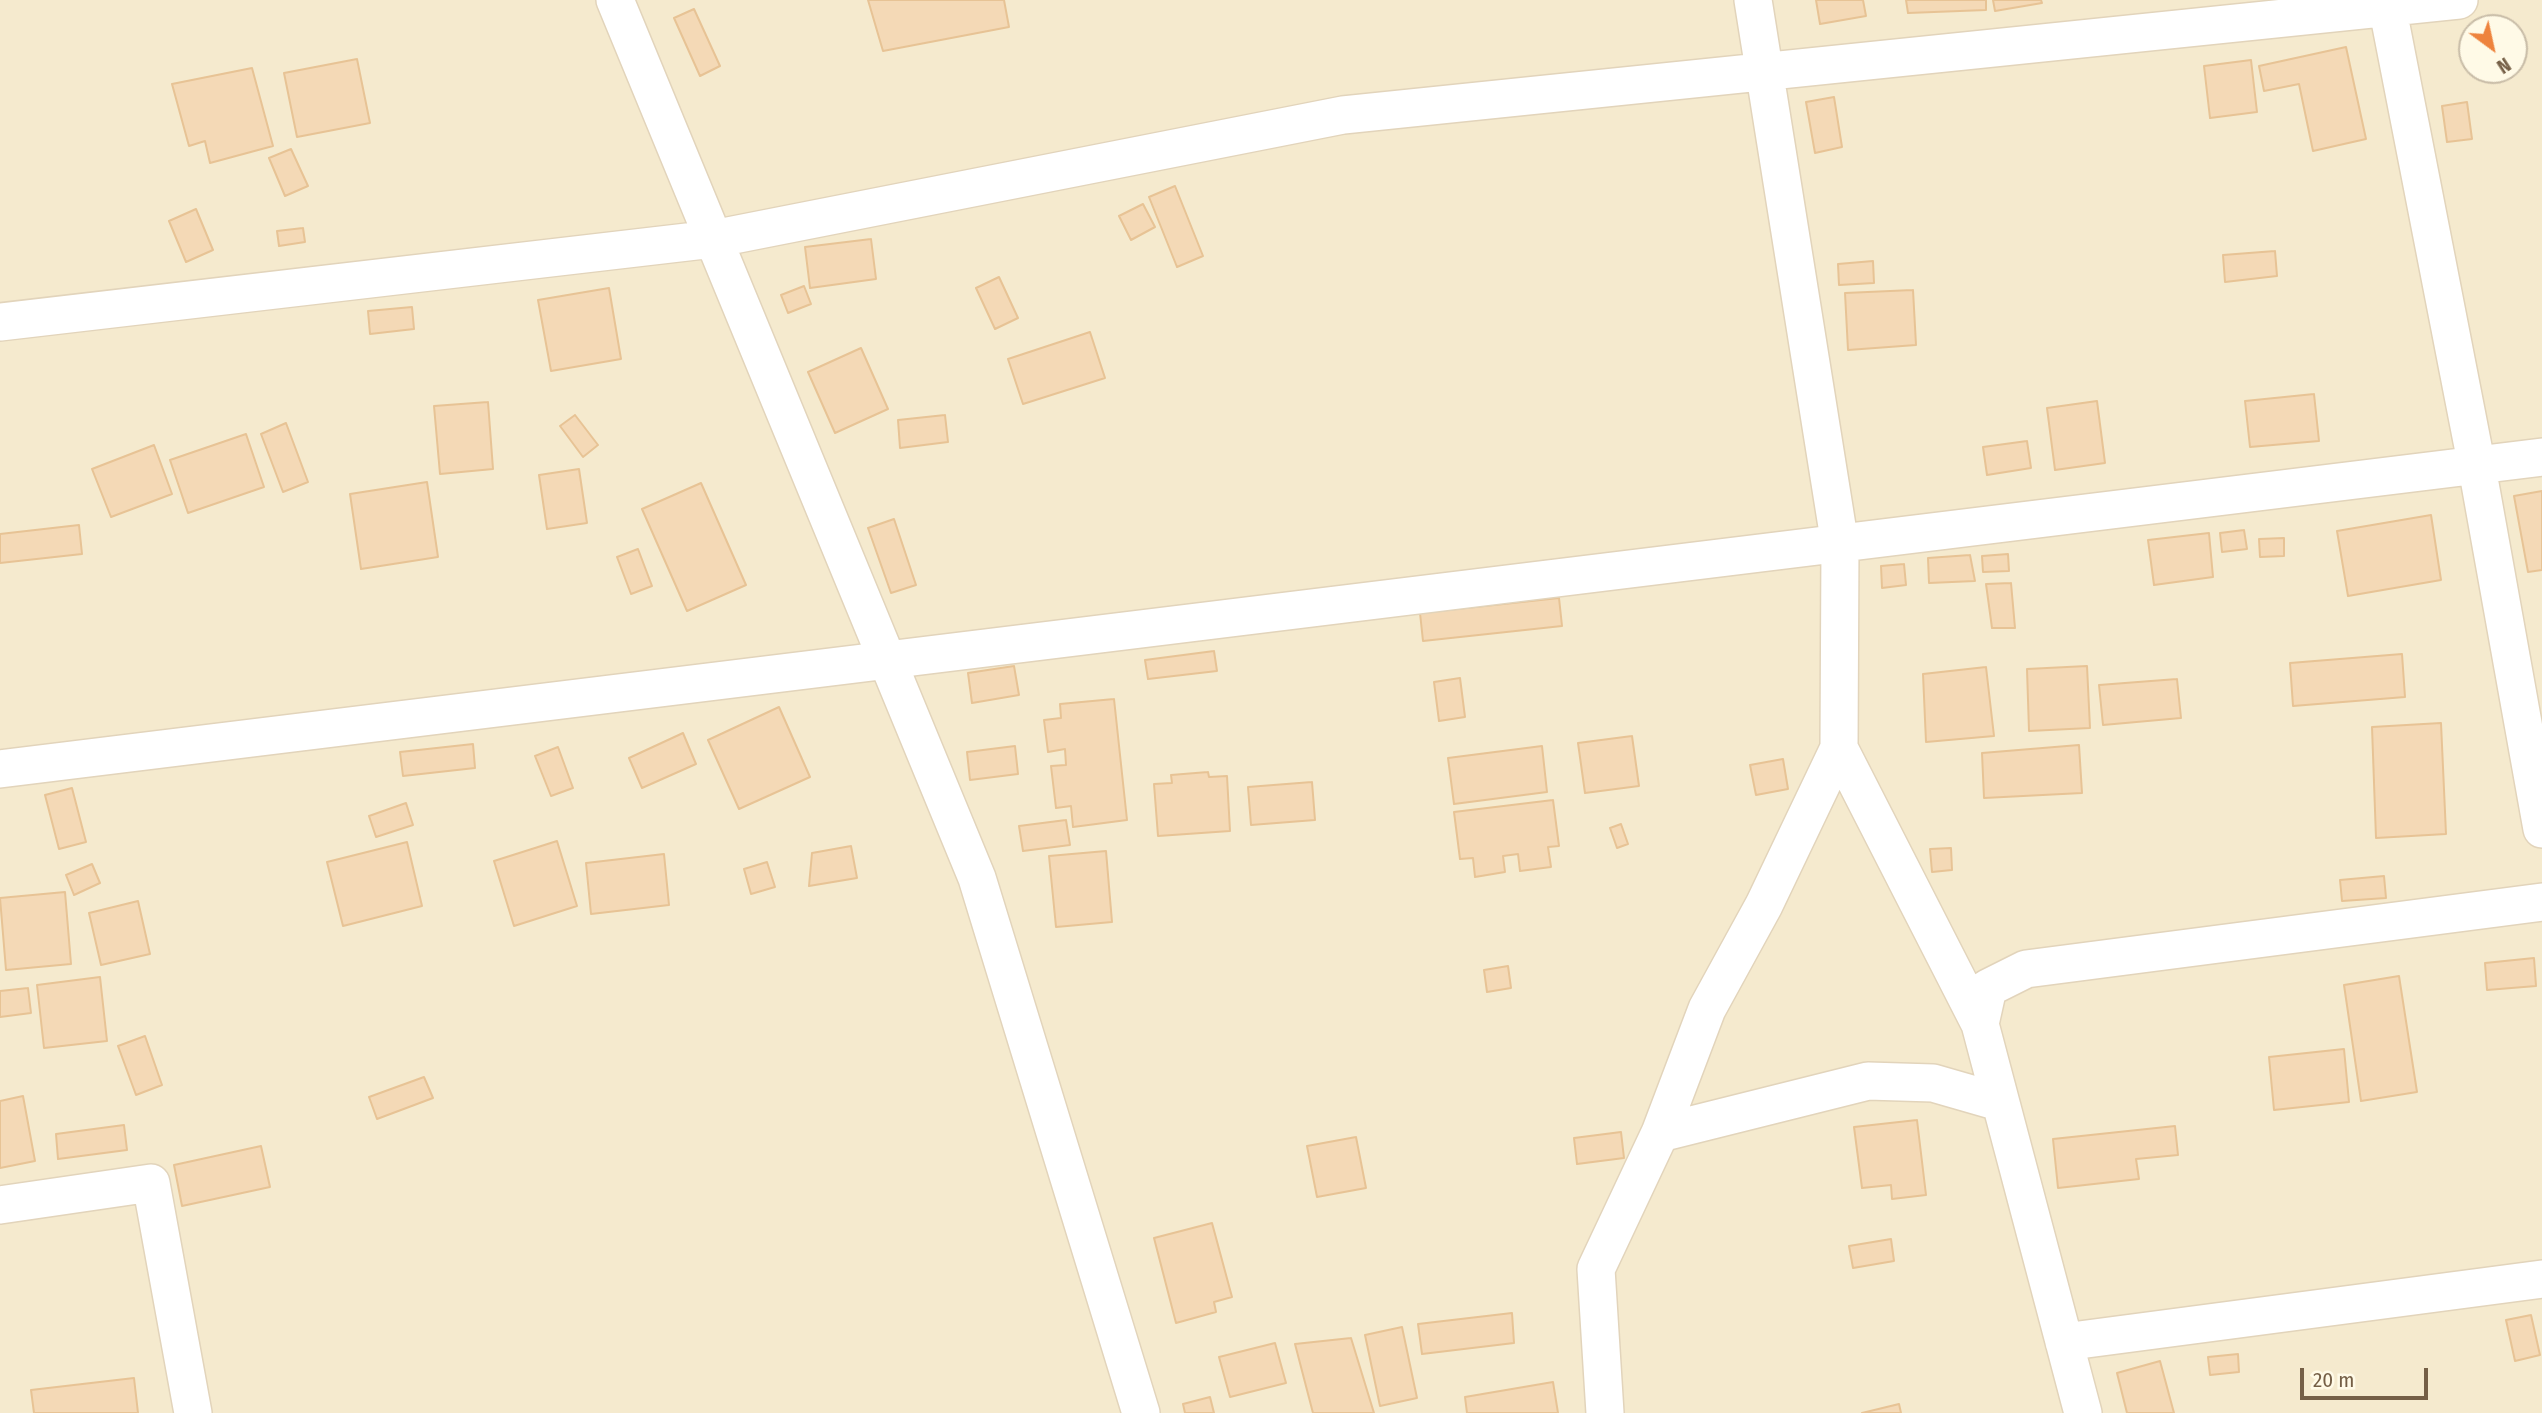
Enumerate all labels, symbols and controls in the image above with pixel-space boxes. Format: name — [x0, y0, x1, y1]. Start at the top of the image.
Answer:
north arrow — [2458, 14, 2528, 84]
text: N — [2493, 53, 2515, 78]
scale bar — [2304, 1354, 2432, 1398]
text: 20 m — [2313, 1367, 2354, 1393]

